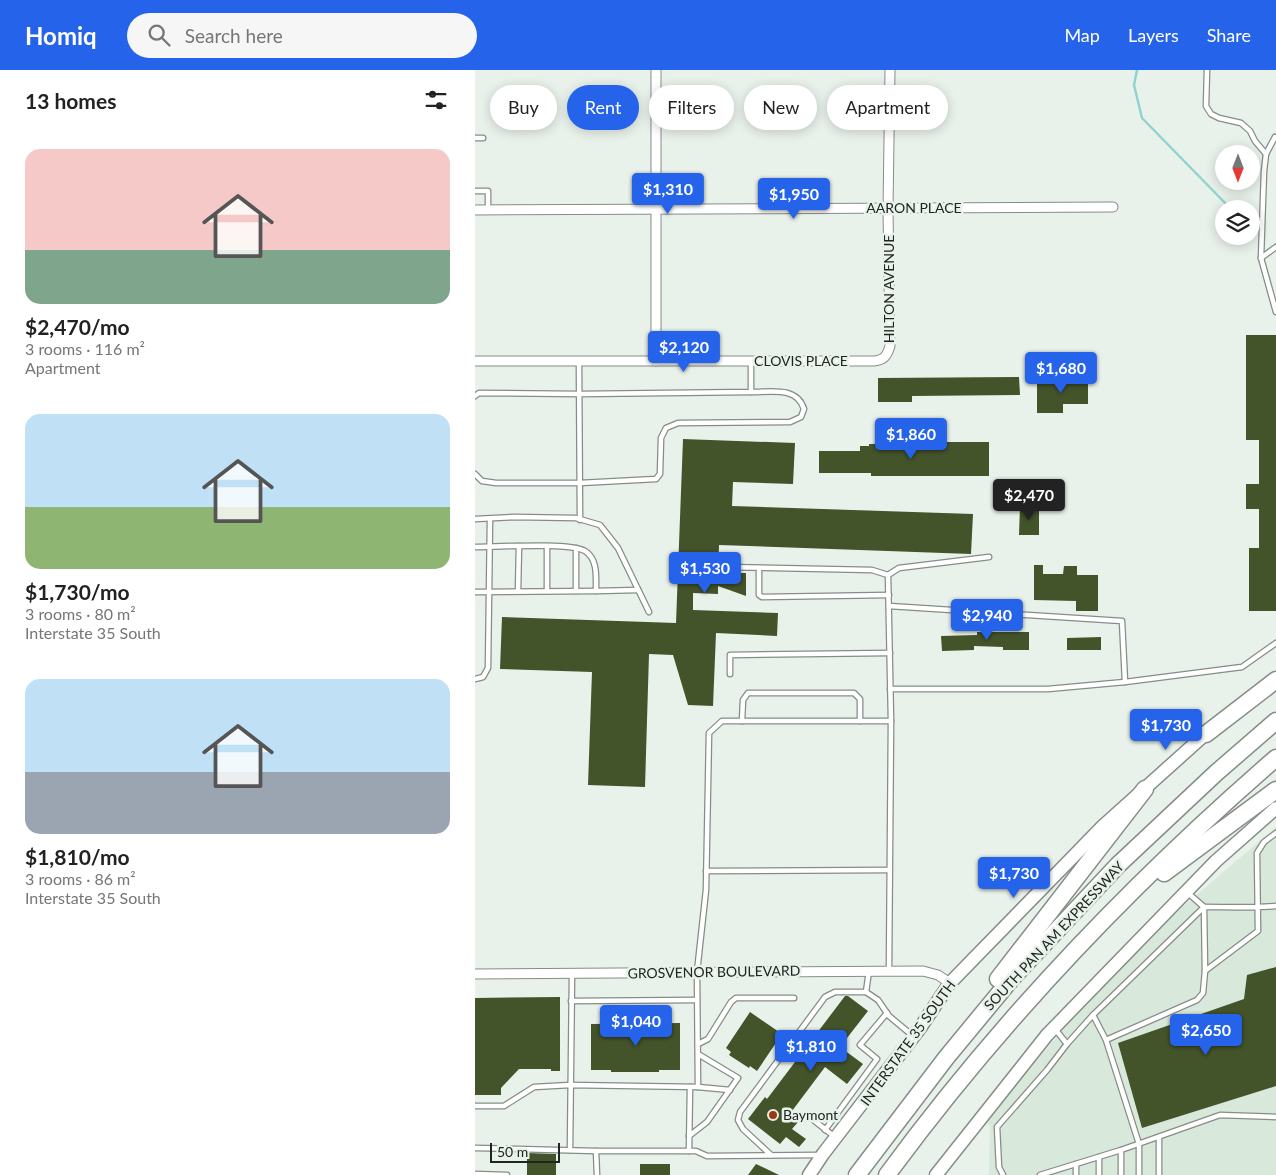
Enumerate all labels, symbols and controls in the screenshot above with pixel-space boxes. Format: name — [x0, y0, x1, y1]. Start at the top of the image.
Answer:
search box — [127, 13, 477, 58]
text: Homiq — [25, 21, 97, 50]
icon: search — [145, 21, 173, 49]
text: Search here — [185, 24, 283, 47]
text: Map — [1064, 24, 1100, 46]
text: Layers — [1128, 24, 1179, 46]
text: Share — [1207, 24, 1251, 46]
chip: Buy — [490, 85, 557, 130]
chip: Rent — [567, 85, 639, 130]
chip: Filters — [649, 85, 734, 130]
chip: New — [744, 85, 817, 130]
chip: Apartment — [827, 85, 948, 130]
icon: filters — [422, 86, 450, 114]
text: 13 homes — [25, 88, 116, 113]
north arrow — [1215, 145, 1260, 190]
map controls — [1215, 145, 1260, 245]
pin: $1,310 — [627, 172, 709, 215]
pin: $1,950 — [753, 178, 835, 220]
text: $1,310 — [643, 179, 693, 198]
icon: home — [193, 181, 283, 271]
text: $1,950 — [769, 184, 819, 203]
street label: AARON PLACE — [866, 199, 962, 216]
button: layers — [1215, 200, 1260, 245]
street label: HILTON AVENUE — [880, 235, 897, 343]
text: $2,470/mo — [25, 314, 130, 339]
pin: $2,120 — [643, 330, 725, 373]
text: $2,120 — [659, 337, 709, 356]
text: 3 rooms · 116 m² — [25, 339, 145, 358]
street label: CLOVIS PLACE — [754, 352, 848, 369]
pin: $1,680 — [1020, 352, 1102, 394]
text: Apartment — [25, 358, 100, 377]
text: $1,680 — [1036, 358, 1086, 377]
pin: $1,860 — [870, 418, 952, 460]
text: $1,860 — [886, 424, 936, 443]
icon: home — [193, 446, 283, 536]
pin: $2,470 — [988, 478, 1070, 521]
text: $2,470 — [1004, 485, 1054, 504]
pin: $1,530 — [664, 552, 746, 594]
text: $1,530 — [680, 558, 730, 577]
text: $1,730/mo — [25, 579, 130, 604]
pin: $2,940 — [946, 598, 1028, 641]
text: 3 rooms · 80 m² — [25, 604, 136, 623]
text: $2,940 — [962, 605, 1012, 624]
text: Interstate 35 South — [25, 623, 161, 642]
pin: $1,730 — [1125, 708, 1207, 751]
icon: home — [193, 711, 283, 801]
text: $1,730 — [1141, 715, 1191, 734]
text: $1,810/mo — [25, 844, 130, 869]
pin: $1,730 — [973, 856, 1055, 899]
street label: SOUTH PAN AM EXPRESSWAY — [980, 857, 1127, 1014]
text: $1,730 — [989, 863, 1039, 882]
text: 3 rooms · 86 m² — [25, 869, 136, 888]
text: Interstate 35 South — [25, 888, 161, 907]
street label: GROSVENOR BOULEVARD — [627, 961, 801, 982]
street label: INTERSTATE 35 SOUTH — [856, 977, 959, 1109]
pin: $1,040 — [595, 1004, 677, 1047]
text: $1,040 — [611, 1011, 661, 1030]
pin: $2,650 — [1165, 1014, 1247, 1056]
text: $2,650 — [1181, 1020, 1231, 1039]
pin: $1,810 — [770, 1030, 852, 1072]
text: $1,810 — [786, 1036, 836, 1055]
place label: Baymont — [783, 1106, 838, 1123]
marker: Baymont — [767, 1109, 779, 1121]
scale bar — [490, 1140, 560, 1163]
text: 50 m — [497, 1143, 528, 1160]

